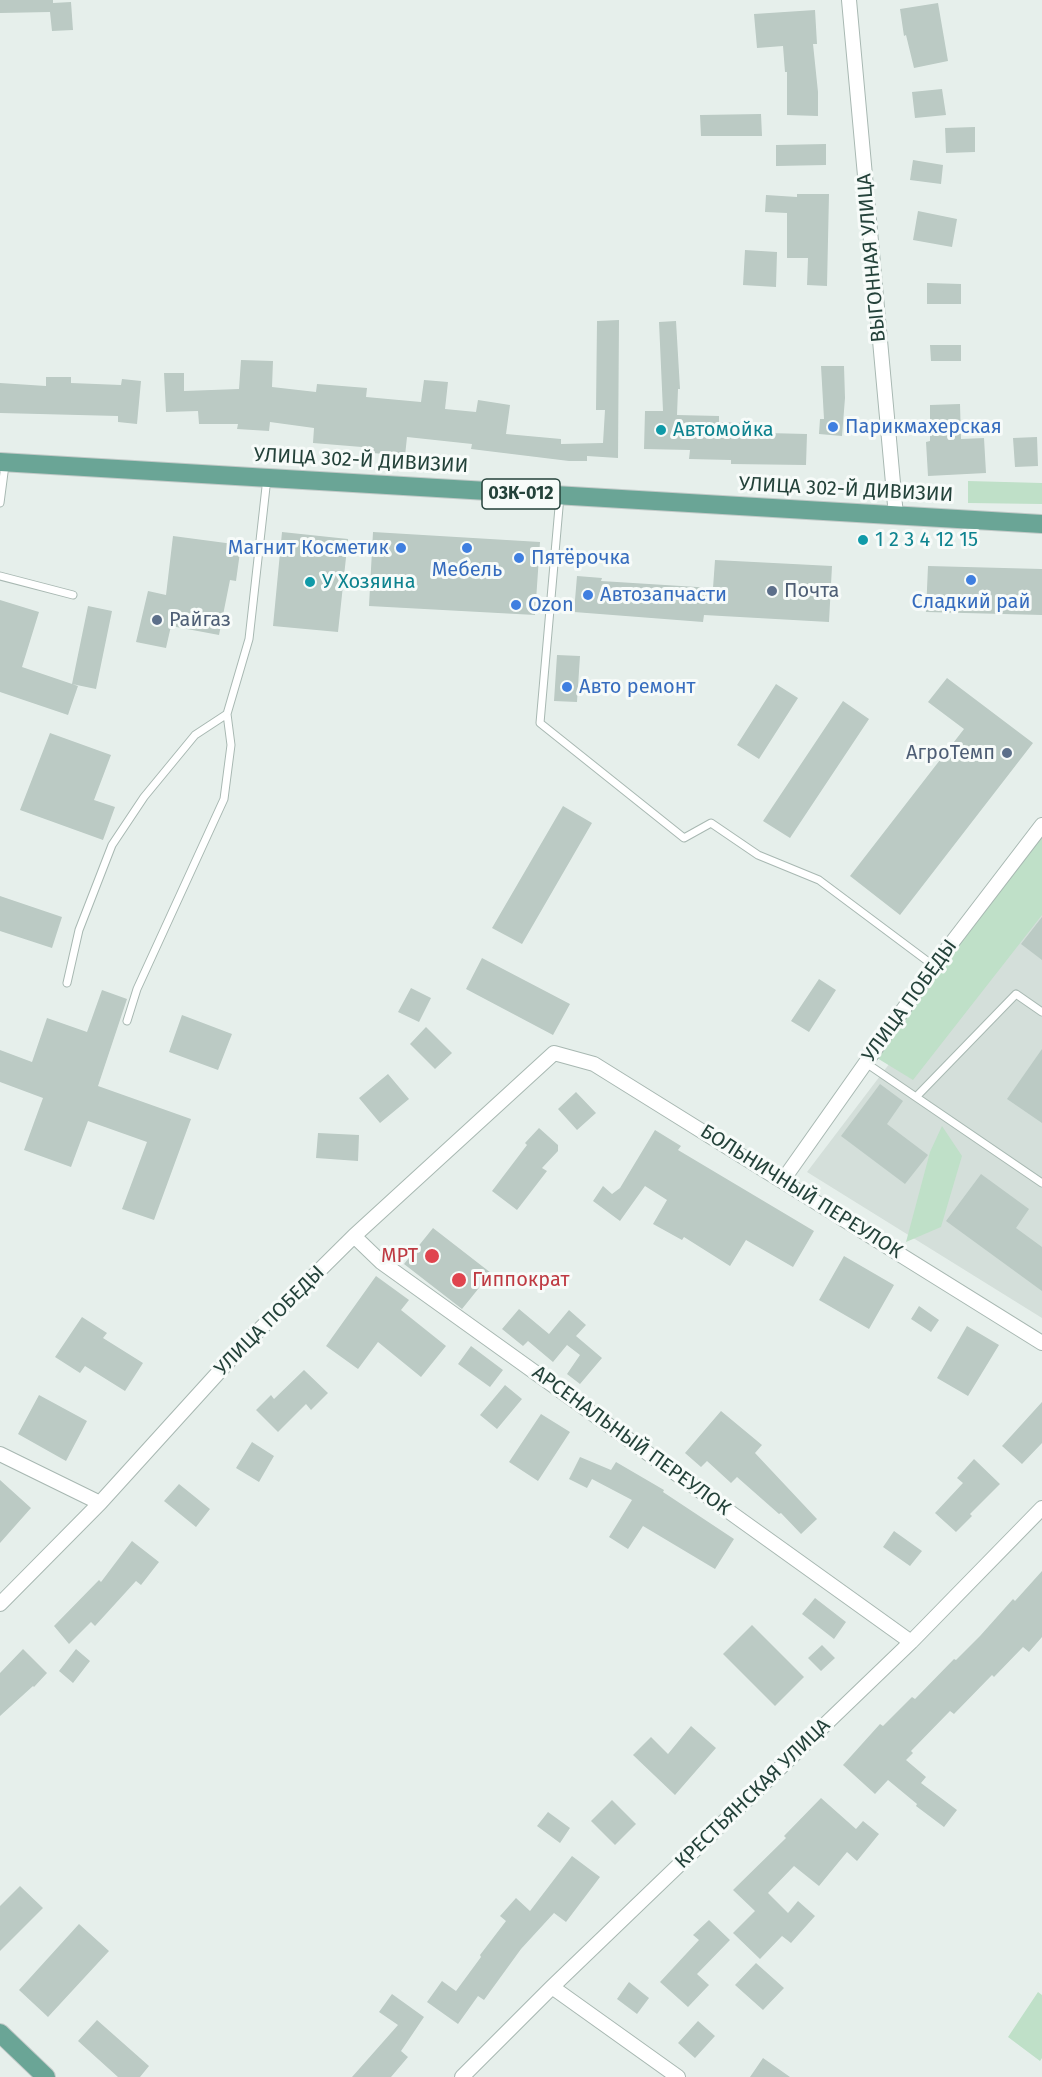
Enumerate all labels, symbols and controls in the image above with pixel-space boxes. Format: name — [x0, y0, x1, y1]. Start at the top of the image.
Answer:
street label: ВЫГОННАЯ УЛИЦА — [853, 173, 891, 343]
place label: Парикмахерская — [845, 415, 1002, 439]
place label: Автомойка — [673, 418, 774, 442]
marker: Парикмахерская — [826, 420, 840, 434]
marker: Автомойка — [654, 423, 668, 437]
street label: УЛИЦА 302-Й ДИВИЗИИ — [253, 443, 469, 479]
street label: УЛИЦА 302-Й ДИВИЗИИ — [738, 472, 954, 508]
road number: 03К-012 — [482, 479, 560, 509]
place label: 1 2 3 4 12 15 — [875, 528, 978, 552]
marker: 1 2 3 4 12 15 — [856, 533, 870, 547]
place label: Магнит Косметик — [228, 536, 389, 560]
marker: Магнит Косметик — [394, 541, 408, 555]
marker: Мебель — [460, 541, 474, 555]
place label: Пятёрочка — [531, 546, 630, 570]
marker: Пятёрочка — [512, 551, 526, 565]
place label: Мебель — [432, 558, 502, 582]
place label: У Хозяина — [322, 570, 416, 594]
marker: Сладкий рай — [964, 573, 978, 587]
marker: У Хозяина — [303, 575, 317, 589]
place label: Почта — [784, 579, 839, 603]
place label: Автозапчасти — [600, 583, 727, 607]
marker: Почта — [765, 584, 779, 598]
marker: Автозапчасти — [581, 588, 595, 602]
place label: Сладкий рай — [912, 590, 1030, 614]
place label: Ozon — [528, 593, 574, 617]
marker: Ozon — [509, 598, 523, 612]
place label: Райгаз — [169, 608, 231, 632]
marker: Райгаз — [150, 613, 164, 627]
place label: Авто ремонт — [579, 675, 696, 699]
marker: Авто ремонт — [560, 680, 574, 694]
place label: АгроТемп — [906, 741, 995, 765]
marker: АгроТемп — [1000, 746, 1014, 760]
street label: УЛИЦА ПОБЕДЫ — [858, 935, 962, 1067]
street label: БОЛЬНИЧНЫЙ ПЕРЕУЛОК — [696, 1120, 906, 1264]
place label: МРТ — [381, 1244, 418, 1268]
marker: МРТ — [423, 1247, 441, 1265]
street label: УЛИЦА ПОБЕДЫ — [210, 1261, 330, 1381]
place label: Гиппократ — [472, 1268, 569, 1292]
marker: Гиппократ — [450, 1271, 468, 1289]
street label: АРСЕНАЛЬНЫЙ ПЕРЕУЛОК — [527, 1361, 735, 1521]
street label: КРЕСТЬЯНСКАЯ УЛИЦА — [671, 1714, 835, 1874]

